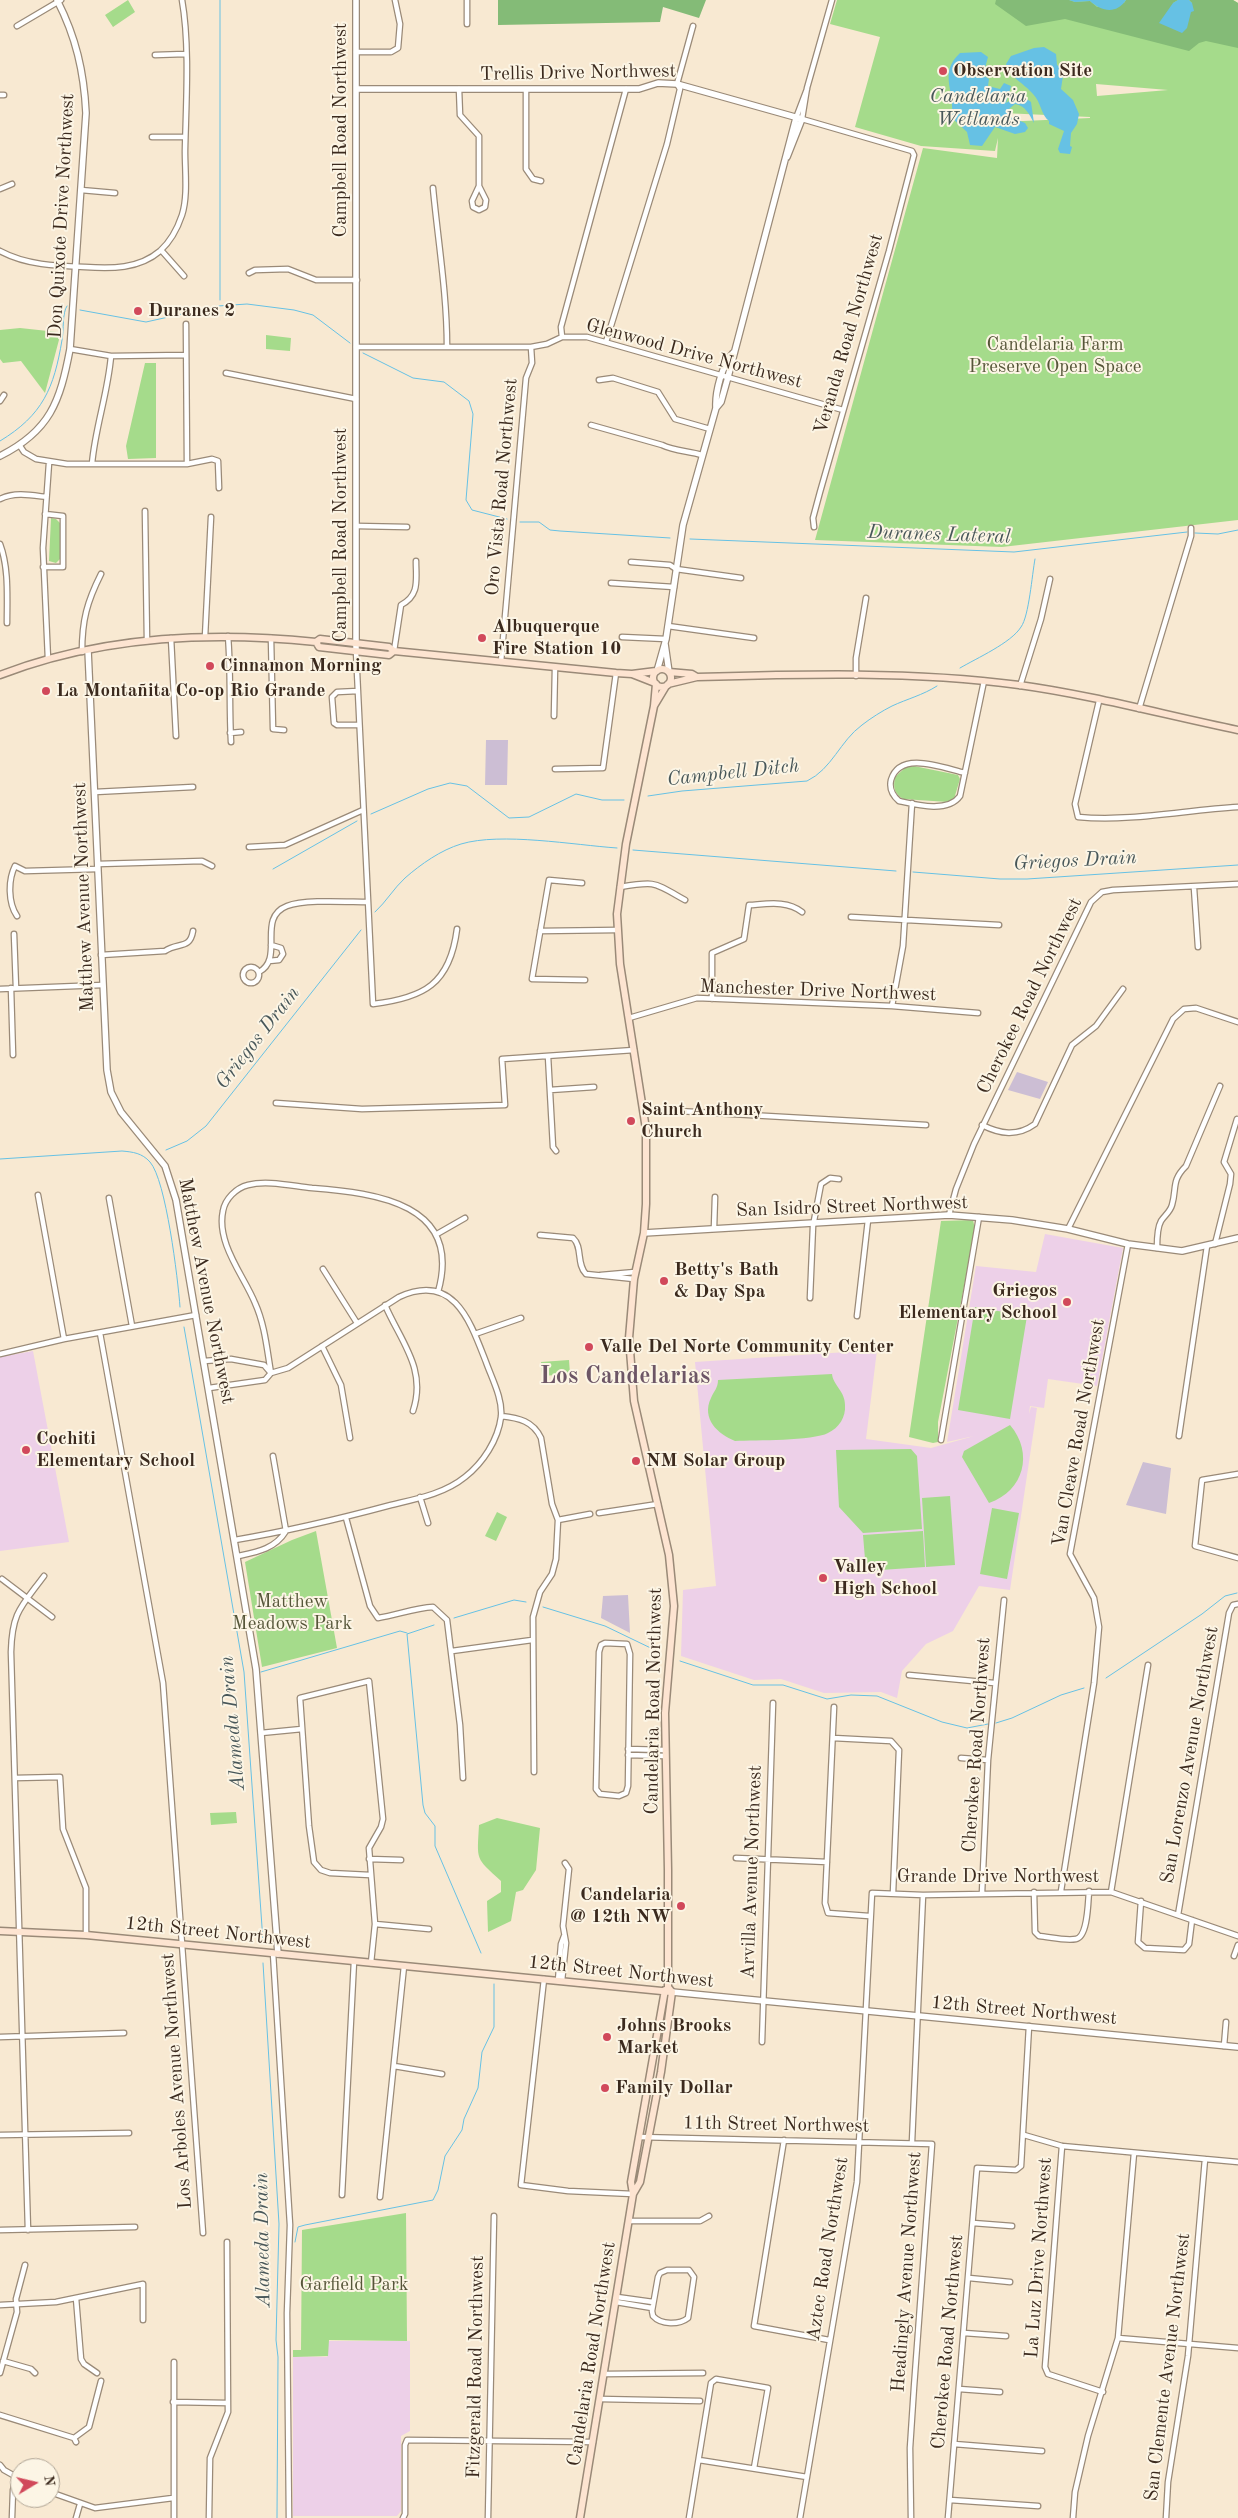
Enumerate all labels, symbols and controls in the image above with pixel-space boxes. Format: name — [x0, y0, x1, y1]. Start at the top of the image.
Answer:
street label: Campbell Road Northwest — [330, 22, 352, 238]
street label: Trellis Drive Northwest — [480, 60, 676, 86]
place label: Observation Site — [953, 60, 1092, 82]
marker: Observation Site — [937, 65, 949, 77]
water label: Candelaria Wetlands — [930, 85, 1026, 132]
street label: Don Quixote Drive Northwest — [44, 93, 80, 339]
street label: Veranda Road Northwest — [809, 231, 889, 437]
place label: Duranes 2 — [148, 300, 235, 322]
marker: Duranes 2 — [132, 305, 144, 317]
street label: Glenwood Drive Northwest — [583, 314, 805, 394]
park label: Candelaria Farm Preserve Open Space — [969, 334, 1141, 378]
street label: Oro Vista Road Northwest — [481, 377, 523, 597]
street label: Campbell Road Northwest — [330, 427, 352, 643]
water label: Duranes Lateral — [867, 521, 1011, 549]
place label: Albuquerque Fire Station 10 — [492, 616, 621, 660]
marker: Albuquerque Fire Station 10 — [476, 632, 488, 644]
place label: Cinnamon Morning — [220, 655, 382, 677]
marker: Cinnamon Morning — [204, 660, 216, 672]
place label: La Montañita Co-op Rio Grande — [56, 680, 325, 702]
marker: La Montañita Co-op Rio Grande — [40, 685, 52, 697]
water label: Campbell Ditch — [666, 754, 800, 792]
street label: Matthew Avenue Northwest — [69, 782, 99, 1012]
water label: Griegos Drain — [1013, 846, 1137, 876]
street label: Cherokee Road Northwest — [972, 894, 1088, 1098]
street label: Manchester Drive Northwest — [699, 975, 937, 1007]
water label: Griegos Drain — [211, 982, 305, 1094]
place label: Saint Anthony Church — [641, 1099, 763, 1143]
marker: Saint Anthony Church — [625, 1115, 637, 1127]
street label: Matthew Avenue Northwest — [173, 1176, 239, 1406]
street label: San Isidro Street Northwest — [736, 1192, 968, 1222]
place label: Betty's Bath & Day Spa — [674, 1259, 779, 1303]
marker: Betty's Bath & Day Spa — [658, 1275, 670, 1287]
place label: Griegos Elementary School — [898, 1280, 1057, 1324]
marker: Griegos Elementary School — [1061, 1296, 1073, 1308]
street label: Van Cleave Road Northwest — [1048, 1317, 1110, 1549]
place label: Valle Del Norte Community Center — [599, 1336, 894, 1358]
marker: Valle Del Norte Community Center — [583, 1341, 595, 1353]
district label: Los Candelarias — [540, 1363, 710, 1391]
place label: Cochiti Elementary School — [36, 1428, 195, 1472]
marker: Cochiti Elementary School — [20, 1444, 32, 1456]
place label: NM Solar Group — [646, 1450, 785, 1472]
marker: NM Solar Group — [630, 1455, 642, 1467]
place label: Valley High School — [833, 1556, 937, 1600]
marker: Valley High School — [817, 1572, 829, 1584]
street label: Candelaria Road Northwest — [641, 1587, 667, 1815]
park label: Matthew Meadows Park — [232, 1591, 352, 1635]
street label: San Lorenzo Avenue Northwest — [1156, 1625, 1224, 1885]
street label: Cherokee Road Northwest — [958, 1637, 996, 1853]
water label: Alameda Drain — [215, 1655, 251, 1791]
street label: Arvilla Avenue Northwest — [737, 1764, 767, 1980]
street label: Grande Drive Northwest — [897, 1866, 1099, 1888]
place label: Candelaria @ 12th NW — [570, 1884, 671, 1928]
marker: Candelaria @ 12th NW — [675, 1900, 687, 1912]
street label: 12th Street Northwest — [124, 1912, 312, 1954]
street label: 12th Street Northwest — [527, 1951, 715, 1993]
street label: Los Arboles Avenue Northwest — [157, 1952, 197, 2210]
street label: 12th Street Northwest — [930, 1992, 1118, 2030]
place label: Johns Brooks Market — [617, 2015, 731, 2059]
marker: Johns Brooks Market — [601, 2031, 613, 2043]
place label: Family Dollar — [615, 2077, 733, 2099]
marker: Family Dollar — [599, 2082, 611, 2094]
street label: 11th Street Northwest — [683, 2112, 869, 2138]
street label: Headingly Avenue Northwest — [887, 2151, 927, 2393]
street label: Aztec Road Northwest — [802, 2155, 854, 2343]
street label: La Luz Drive Northwest — [1021, 2157, 1057, 2359]
water label: Alameda Drain — [250, 2172, 276, 2308]
street label: San Clemente Avenue Northwest — [1140, 2232, 1196, 2502]
street label: Cherokee Road Northwest — [927, 2234, 969, 2450]
street label: Candelaria Road Northwest — [563, 2240, 621, 2468]
street label: Fitzgerald Road Northwest — [463, 2255, 489, 2479]
park label: Garfield Park — [299, 2274, 409, 2296]
north arrow — [10, 2458, 60, 2508]
text: N — [41, 2474, 57, 2487]

